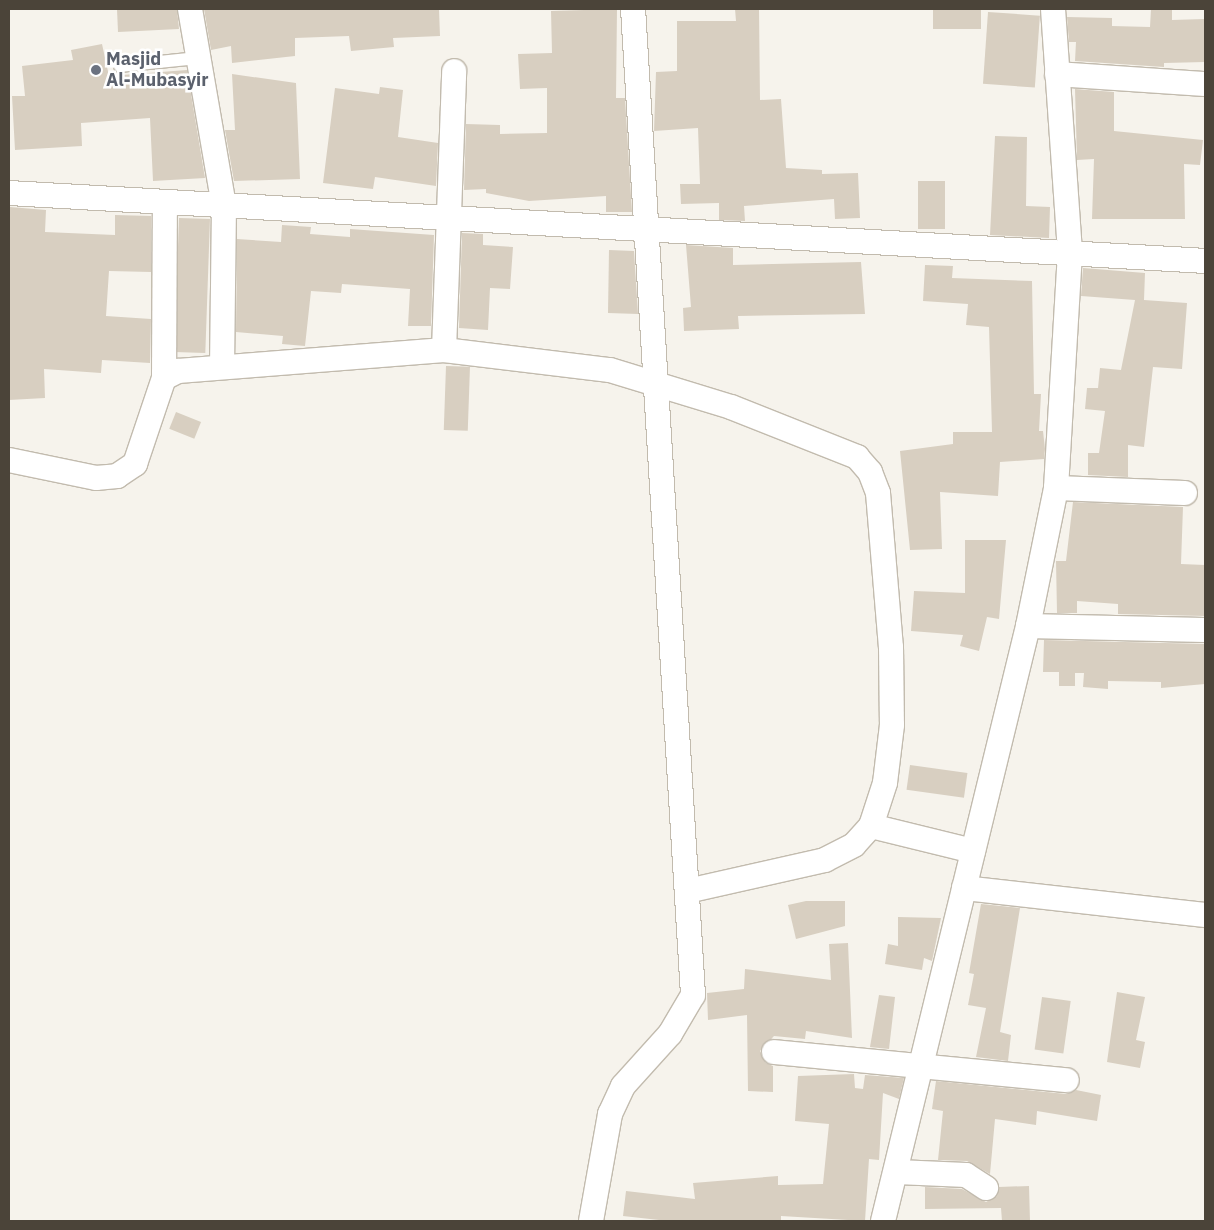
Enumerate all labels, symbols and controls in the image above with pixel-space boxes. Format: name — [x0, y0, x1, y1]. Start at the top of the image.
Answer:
place label: Masjid Al-Mubasyir — [106, 49, 208, 92]
marker: Masjid Al-Mubasyir — [90, 64, 102, 76]

